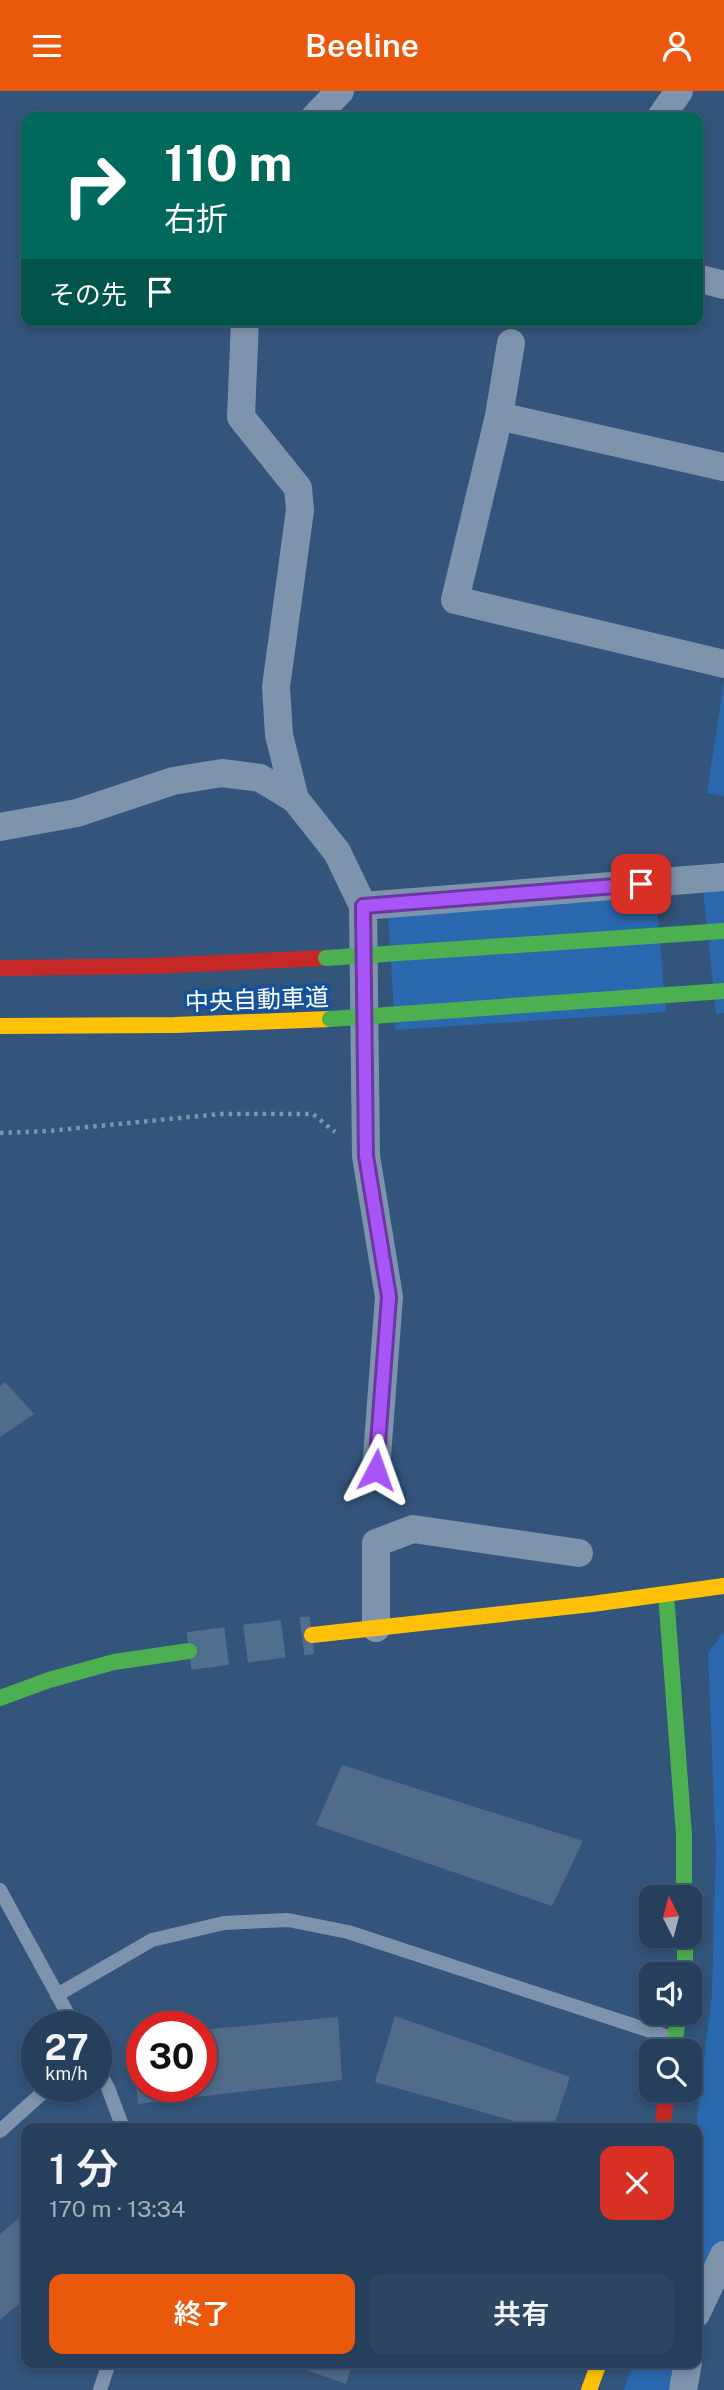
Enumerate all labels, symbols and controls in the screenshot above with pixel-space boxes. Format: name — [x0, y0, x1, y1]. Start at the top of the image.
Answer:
icon: menu — [28, 27, 66, 65]
text: Beeline — [305, 27, 419, 64]
icon: person — [658, 27, 696, 65]
text: 110 m — [164, 134, 292, 192]
icon: right — [49, 140, 140, 231]
text: 右折 — [164, 200, 228, 237]
icon: arrive — [141, 273, 179, 311]
text: その先 — [49, 279, 127, 310]
pin — [611, 854, 671, 914]
icon: arrive — [622, 865, 660, 903]
street label: 中央自動車道 — [185, 982, 329, 1016]
position arrow — [339, 1433, 413, 1507]
north arrow — [639, 1885, 702, 1948]
map controls — [639, 1885, 702, 2102]
button: sound — [639, 1962, 702, 2025]
speed limit sign: 30 — [126, 2011, 217, 2102]
text: 27 — [44, 2027, 89, 2068]
button: search — [639, 2039, 702, 2102]
text: km/h — [45, 2063, 88, 2084]
text: 1 分 — [49, 2144, 118, 2193]
button: close — [600, 2146, 674, 2220]
text: 170 m · 13:34 — [49, 2195, 186, 2222]
button: 終了 — [49, 2274, 355, 2354]
button: 共有 — [369, 2274, 674, 2354]

